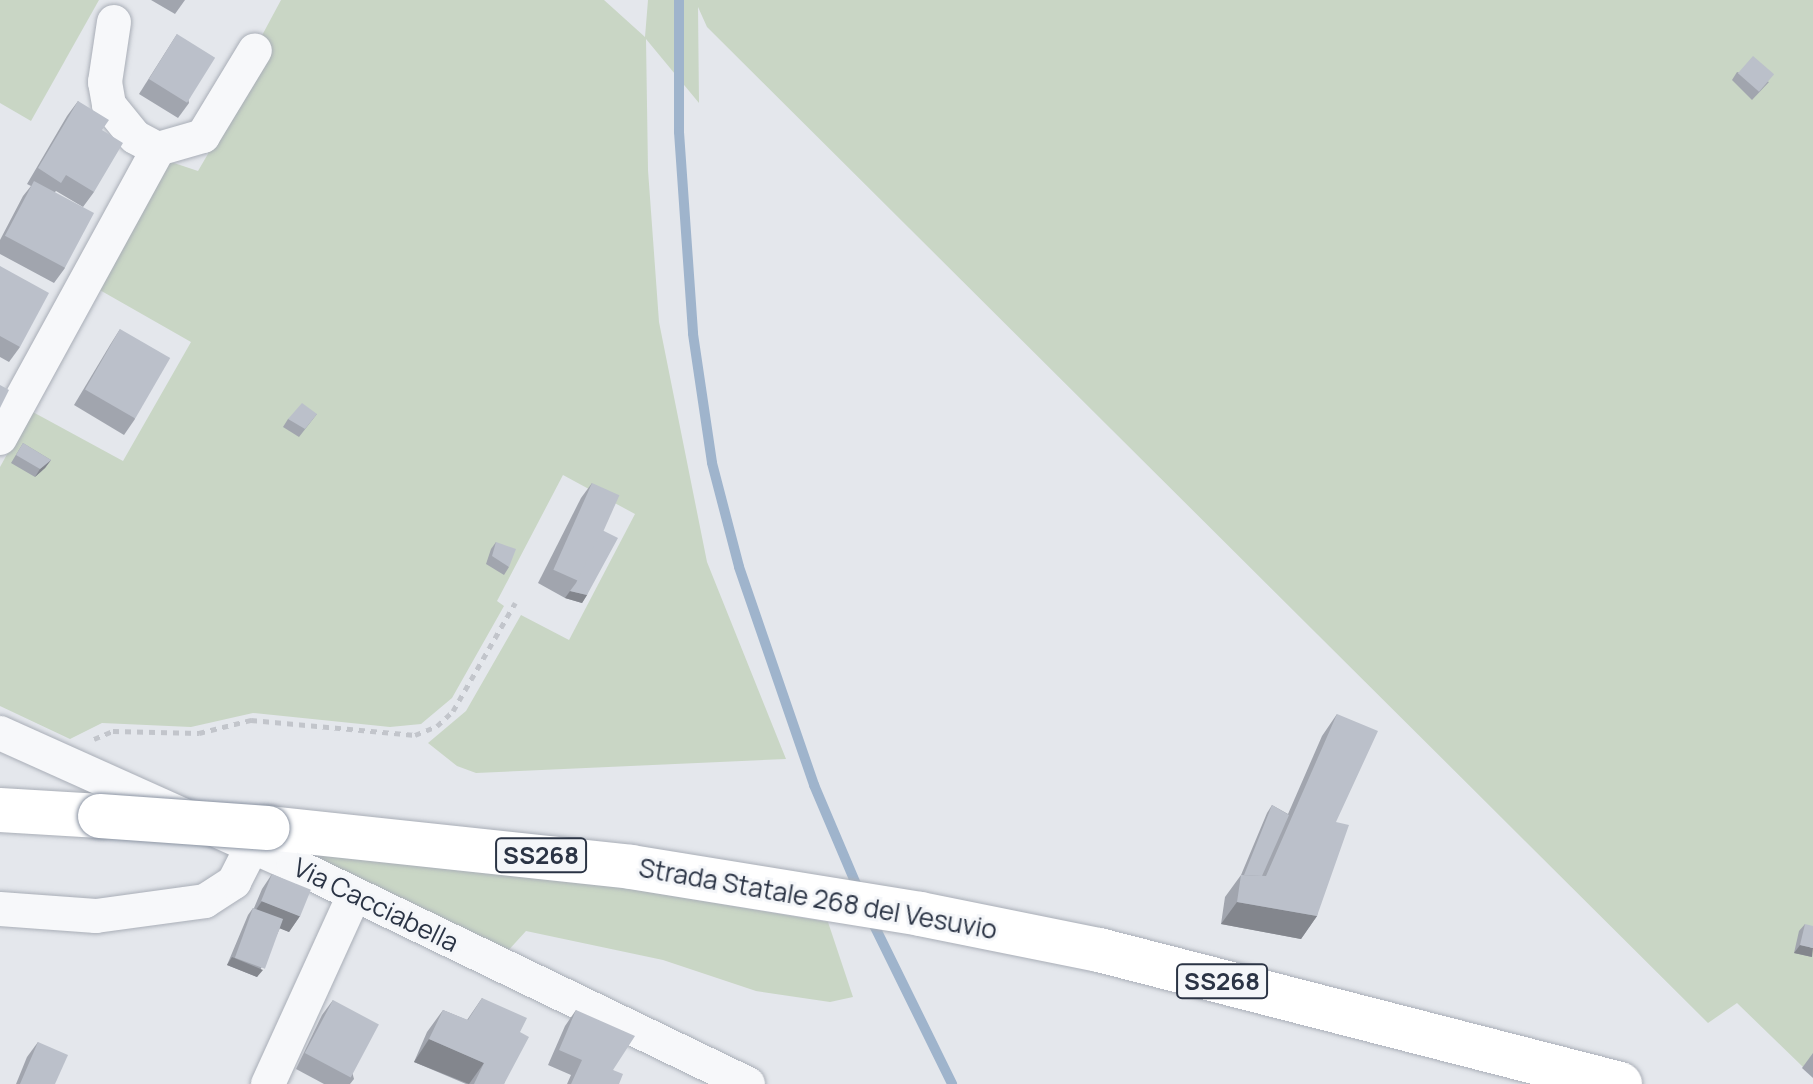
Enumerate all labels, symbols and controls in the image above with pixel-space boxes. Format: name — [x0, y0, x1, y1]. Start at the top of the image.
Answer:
road number: SS268 — [495, 835, 587, 875]
street label: Via Cacciabella — [288, 852, 464, 958]
street label: Strada Statale 268 del Vesuvio — [636, 852, 1000, 946]
road number: SS268 — [1176, 961, 1268, 1001]

